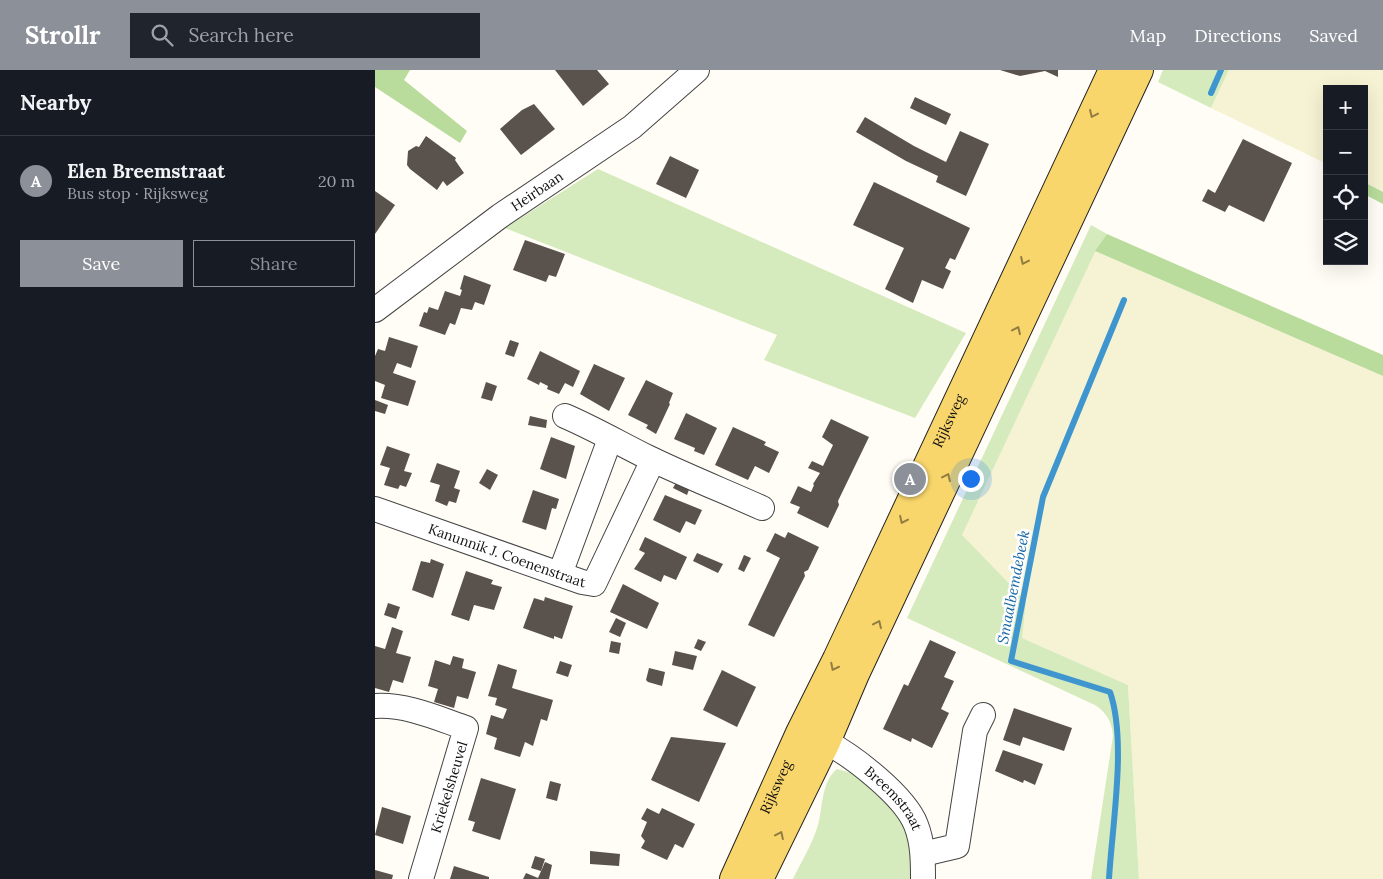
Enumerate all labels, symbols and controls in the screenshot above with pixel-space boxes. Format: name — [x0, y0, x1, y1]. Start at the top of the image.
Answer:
search box — [130, 13, 480, 58]
text: Strollr — [25, 20, 100, 51]
icon: search — [148, 21, 176, 49]
text: Search here — [188, 23, 294, 47]
text: Map — [1130, 24, 1166, 47]
text: Directions — [1194, 24, 1281, 47]
text: Saved — [1309, 24, 1358, 47]
map controls — [1323, 85, 1368, 265]
button: + — [1323, 85, 1368, 130]
text: Nearby — [20, 89, 91, 116]
one-way arrow — [1088, 109, 1099, 118]
button: − — [1323, 130, 1368, 175]
text: Elen Breemstraat — [67, 159, 225, 183]
street label: Heirbaan — [507, 167, 567, 215]
text: A — [31, 171, 41, 191]
text: 20 m — [318, 171, 355, 191]
button: locate — [1323, 175, 1368, 220]
text: Bus stop · Rijksweg — [67, 183, 208, 203]
button: layers — [1323, 220, 1368, 265]
button: Save — [20, 240, 183, 287]
button: Share — [193, 240, 355, 287]
one-way arrow — [1019, 256, 1030, 265]
one-way arrow — [1010, 326, 1021, 335]
street label: Rijksweg — [928, 391, 969, 450]
pin: A — [894, 460, 926, 498]
your location — [958, 466, 984, 492]
one-way arrow — [941, 473, 952, 482]
one-way arrow — [899, 514, 909, 523]
street label: Kanunnik J. Coenenstraat — [426, 520, 587, 592]
water label: Smaalbemdebeek — [993, 528, 1033, 646]
one-way arrow — [872, 620, 882, 629]
one-way arrow — [830, 661, 840, 670]
street label: Kriekelsheuvel — [426, 739, 472, 835]
street label: Rijksweg — [756, 757, 796, 817]
street label: Breemstraat — [861, 762, 926, 833]
one-way arrow — [774, 831, 784, 840]

